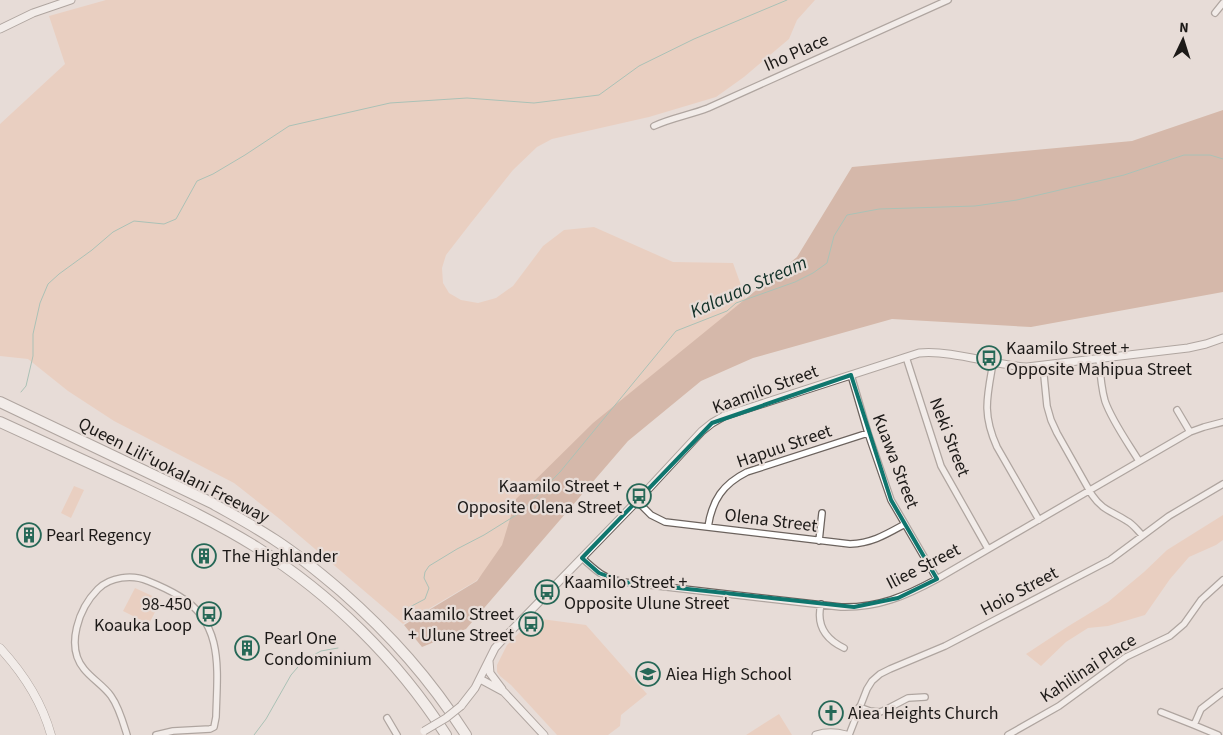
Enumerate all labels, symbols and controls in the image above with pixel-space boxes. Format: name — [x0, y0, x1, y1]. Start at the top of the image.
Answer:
north arrow — [1158, 15, 1208, 65]
text: N — [1178, 18, 1189, 38]
street label: Iho Place — [760, 27, 833, 78]
water label: Kalauao Stream — [686, 249, 812, 325]
place label: Kaamilo Street + Opposite Mahipua Street — [1006, 336, 1192, 382]
bus stop icon: Kaamilo Street + Opposite Mahipua Street — [976, 345, 1002, 371]
street label: Kaamilo Street — [709, 359, 822, 420]
street label: Neki Street — [923, 394, 976, 480]
street label: Kuawa Street — [866, 410, 925, 512]
street label: Queen Liliʻuokalani Freeway — [74, 411, 274, 530]
street label: Hapuu Street — [733, 419, 835, 474]
place label: Kaamilo Street + Opposite Olena Street — [457, 474, 622, 520]
bus stop icon: Kaamilo Street + Opposite Olena Street — [626, 483, 652, 509]
street label: Olena Street — [723, 502, 819, 539]
building icon: Pearl Regency — [16, 522, 42, 548]
place label: Pearl Regency — [46, 523, 152, 548]
street label: Iliee Street — [882, 537, 965, 596]
building icon: The Highlander — [191, 543, 217, 569]
place label: The Highlander — [222, 544, 338, 569]
street label: Hoio Street — [976, 561, 1062, 622]
place label: Kaamilo Street + Opposite Ulune Street — [564, 570, 729, 616]
bus stop icon: Kaamilo Street + Opposite Ulune Street — [534, 579, 560, 605]
place label: 98-450 Koauka Loop — [94, 592, 192, 638]
bus stop icon: 98-450 Koauka Loop — [196, 601, 222, 627]
place label: Kaamilo Street + Ulune Street — [403, 602, 514, 648]
bus stop icon: Kaamilo Street + Ulune Street — [518, 611, 544, 637]
place label: Pearl One Condominium — [264, 626, 372, 672]
street label: Kahilinai Place — [1035, 628, 1141, 709]
building icon: Pearl One Condominium — [234, 635, 260, 661]
school or university icon: Aiea High School — [635, 661, 661, 687]
place label: Aiea High School — [666, 662, 792, 687]
church icon: Aiea Heights Church — [818, 700, 844, 726]
place label: Aiea Heights Church — [848, 701, 998, 726]

